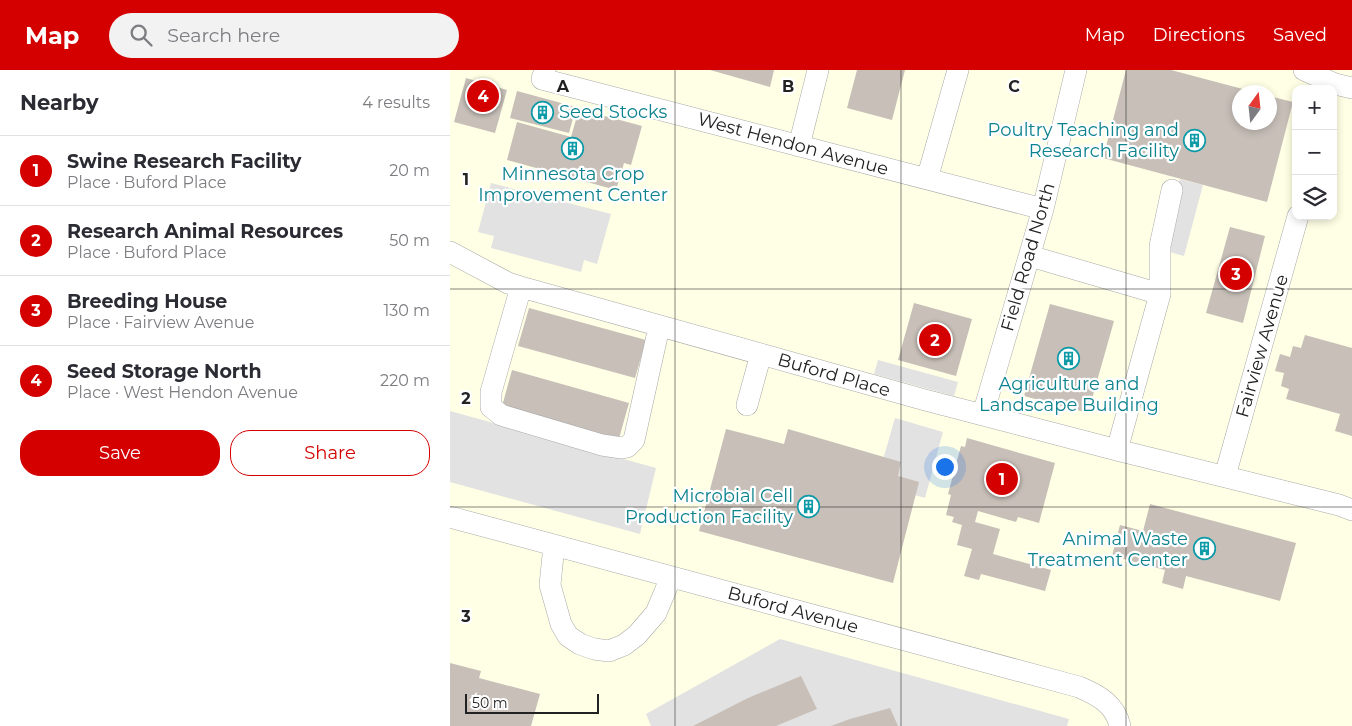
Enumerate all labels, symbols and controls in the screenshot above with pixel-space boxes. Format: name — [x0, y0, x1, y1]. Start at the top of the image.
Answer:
search box — [109, 13, 459, 58]
text: Map — [25, 21, 79, 50]
icon: search — [127, 21, 155, 49]
text: Search here — [167, 24, 280, 47]
text: Map — [1085, 24, 1125, 46]
text: Directions — [1153, 24, 1245, 46]
text: Saved — [1273, 24, 1327, 46]
pin: 4 — [467, 77, 499, 115]
text: A — [556, 77, 570, 96]
text: B — [782, 77, 794, 96]
text: C — [1008, 77, 1020, 96]
north arrow — [1232, 85, 1277, 130]
map controls — [1292, 85, 1337, 220]
button: + — [1292, 85, 1337, 130]
text: Nearby — [20, 90, 99, 115]
text: 4 results — [362, 93, 430, 112]
building icon: Seed Stocks — [531, 100, 555, 124]
place label: Seed Stocks — [559, 101, 668, 123]
street label: West Hendon Avenue — [695, 108, 891, 180]
place label: Poultry Teaching and Research Facility — [988, 119, 1179, 162]
building icon: Poultry Teaching and Research Facility — [1183, 128, 1207, 152]
button: − — [1292, 130, 1337, 175]
building icon: Minnesota Crop Improvement Center — [561, 137, 585, 161]
text: Swine Research Facility — [67, 150, 301, 173]
text: 1 — [33, 161, 39, 180]
text: 20 m — [389, 161, 430, 180]
place label: Minnesota Crop Improvement Center — [478, 163, 668, 206]
text: 1 — [463, 170, 469, 189]
text: Place · Buford Place — [67, 173, 226, 192]
button: layers — [1292, 175, 1337, 220]
street label: Field Road North — [996, 180, 1060, 334]
text: Research Animal Resources — [67, 220, 343, 243]
text: 2 — [31, 231, 41, 250]
text: 50 m — [389, 231, 430, 250]
text: Place · Buford Place — [67, 243, 226, 262]
pin: 3 — [1220, 255, 1252, 293]
street label: Fairview Avenue — [1231, 272, 1293, 420]
text: Breeding House — [67, 290, 227, 313]
text: 3 — [31, 301, 41, 320]
text: 130 m — [383, 301, 430, 320]
text: Place · Fairview Avenue — [67, 313, 255, 332]
pin: 2 — [919, 321, 951, 359]
building icon: Agriculture and Landscape Building — [1057, 347, 1081, 371]
street label: Buford Place — [775, 348, 893, 402]
text: Seed Storage North — [67, 360, 262, 383]
text: 4 — [30, 371, 42, 390]
text: 220 m — [380, 371, 430, 390]
place label: Agriculture and Landscape Building — [979, 373, 1159, 416]
text: Place · West Hendon Avenue — [67, 383, 298, 402]
text: 2 — [461, 389, 471, 408]
button: Save — [20, 430, 220, 476]
button: Share — [230, 430, 430, 476]
your location — [932, 454, 958, 480]
pin: 1 — [986, 460, 1018, 498]
place label: Microbial Cell Production Facility — [625, 485, 793, 528]
building icon: Microbial Cell Production Facility — [797, 494, 821, 518]
place label: Animal Waste Treatment Center — [1028, 528, 1188, 571]
building icon: Animal Waste Treatment Center — [1192, 537, 1216, 561]
street label: Buford Avenue — [725, 582, 861, 638]
text: 3 — [460, 607, 471, 626]
scale bar — [465, 691, 599, 714]
text: 50 m — [472, 694, 508, 712]

